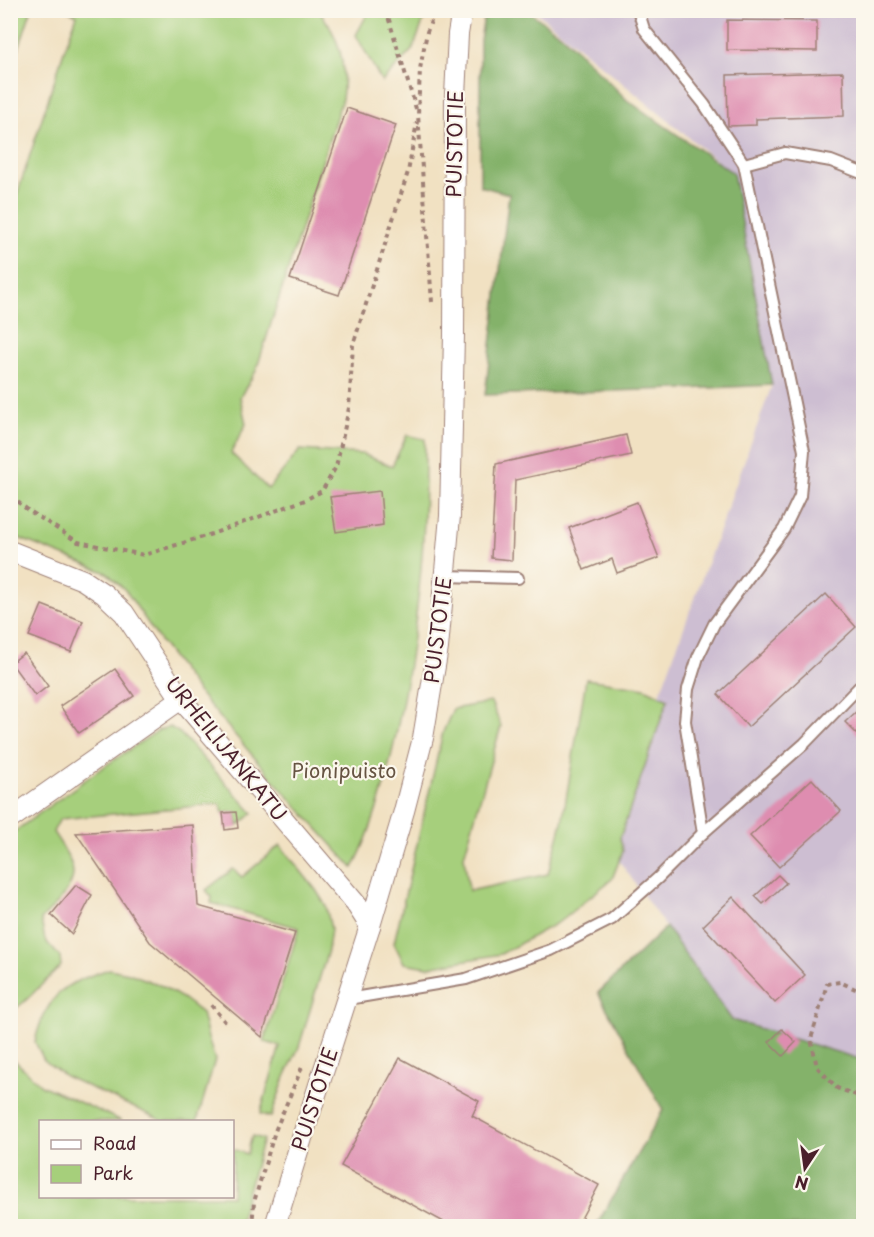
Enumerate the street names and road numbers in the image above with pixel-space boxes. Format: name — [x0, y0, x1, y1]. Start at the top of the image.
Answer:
street label: PUISTOTIE — [438, 90, 470, 198]
street label: PUISTOTIE — [416, 575, 458, 685]
street label: URHEILIJANKATU — [159, 669, 295, 827]
street label: PUISTOTIE — [283, 1043, 345, 1154]

